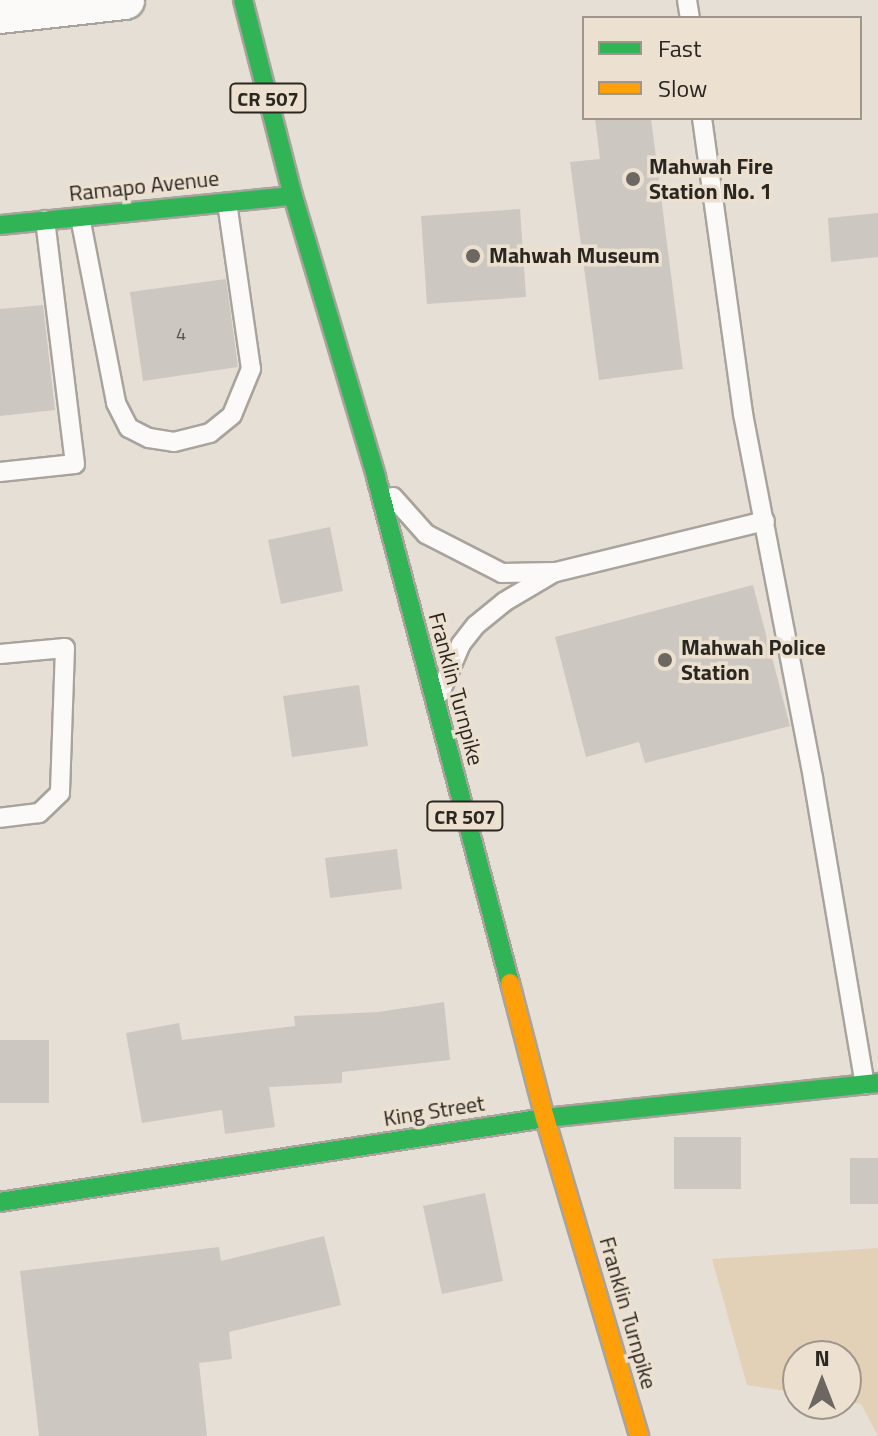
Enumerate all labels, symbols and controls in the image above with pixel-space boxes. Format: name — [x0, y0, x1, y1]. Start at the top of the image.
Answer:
legend — [582, 16, 862, 120]
text: Fast — [658, 30, 701, 66]
text: Slow — [658, 70, 707, 106]
road number: CR 507 — [228, 82, 308, 114]
place label: Mahwah Fire Station No. 1 — [649, 153, 773, 204]
street label: Ramapo Avenue — [68, 165, 220, 207]
marker: Mahwah Fire Station No. 1 — [624, 170, 642, 188]
place label: Mahwah Museum — [489, 243, 660, 269]
marker: Mahwah Museum — [464, 247, 482, 265]
house number: 4 — [176, 323, 186, 345]
street label: Franklin Turnpike — [423, 610, 489, 768]
place label: Mahwah Police Station — [681, 634, 826, 686]
marker: Mahwah Police Station — [656, 651, 674, 669]
road number: CR 507 — [425, 800, 505, 832]
street label: King Street — [382, 1090, 486, 1132]
street label: Franklin Turnpike — [594, 1234, 662, 1392]
north arrow — [782, 1340, 862, 1420]
text: N — [814, 1341, 830, 1375]

